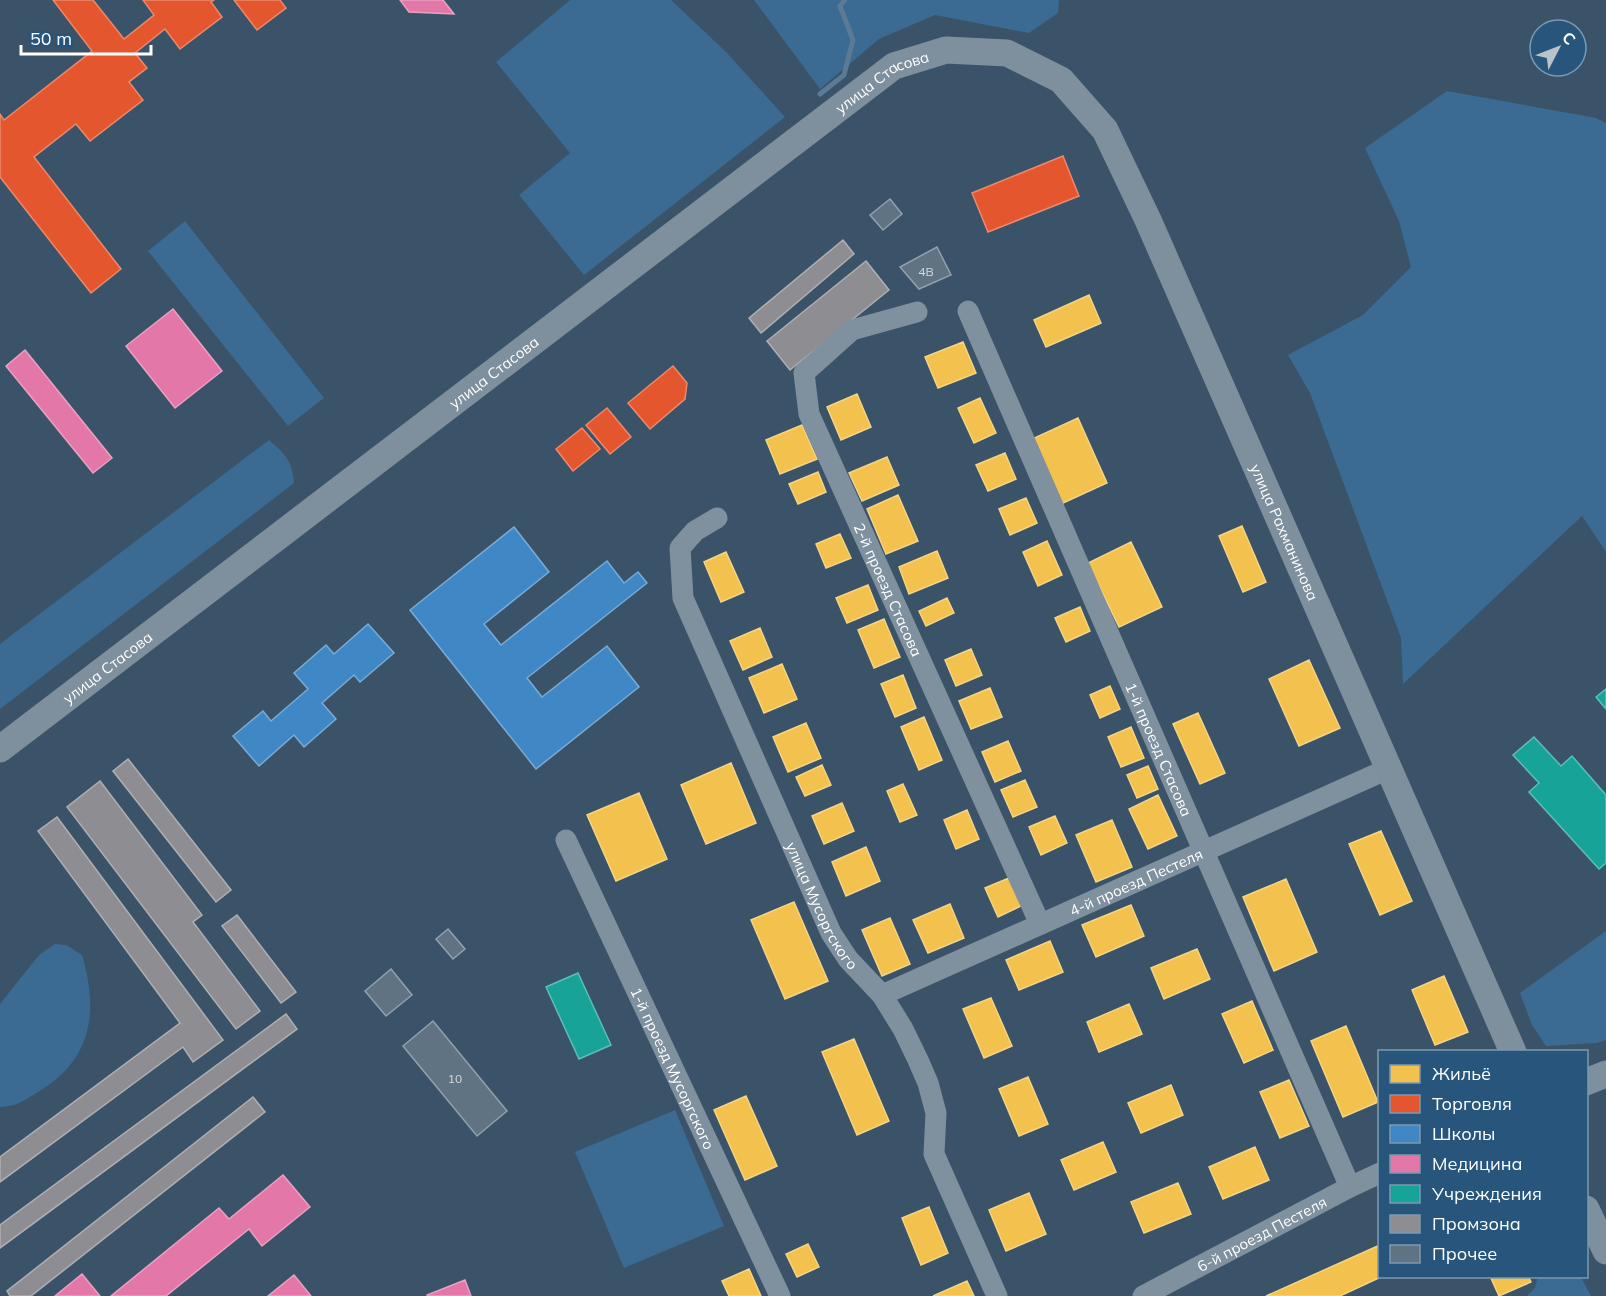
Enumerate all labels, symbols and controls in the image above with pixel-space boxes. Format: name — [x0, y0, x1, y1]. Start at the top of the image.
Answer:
scale bar — [21, 18, 152, 56]
north arrow — [1528, 18, 1588, 78]
text: 50 m — [30, 27, 72, 50]
text: С — [1558, 27, 1580, 49]
street label: улица Стасова — [831, 46, 931, 117]
house number: 4В — [918, 264, 934, 279]
street label: улица Стасова — [445, 332, 542, 412]
street label: улица Рахманинова — [1247, 461, 1323, 603]
street label: 2-й проезд Стасова — [850, 520, 927, 659]
street label: улица Стасова — [59, 627, 156, 707]
street label: 1-й проезд Стасова — [1122, 679, 1197, 819]
street label: улица Мусоргского — [782, 839, 862, 973]
street label: 4-й проезд Пестеля — [1066, 844, 1205, 920]
street label: 1-й проезд Мусоргского — [627, 984, 719, 1152]
legend — [1378, 1050, 1588, 1278]
text: Жильё — [1432, 1062, 1491, 1085]
house number: 10 — [448, 1071, 462, 1086]
text: Торговля — [1432, 1092, 1512, 1115]
text: Школы — [1432, 1122, 1495, 1145]
text: Медицина — [1432, 1152, 1523, 1175]
text: Учреждения — [1431, 1182, 1542, 1205]
street label: 6-й проезд Пестеля — [1194, 1192, 1330, 1275]
text: Промзона — [1432, 1212, 1521, 1235]
text: Прочее — [1432, 1242, 1497, 1265]

